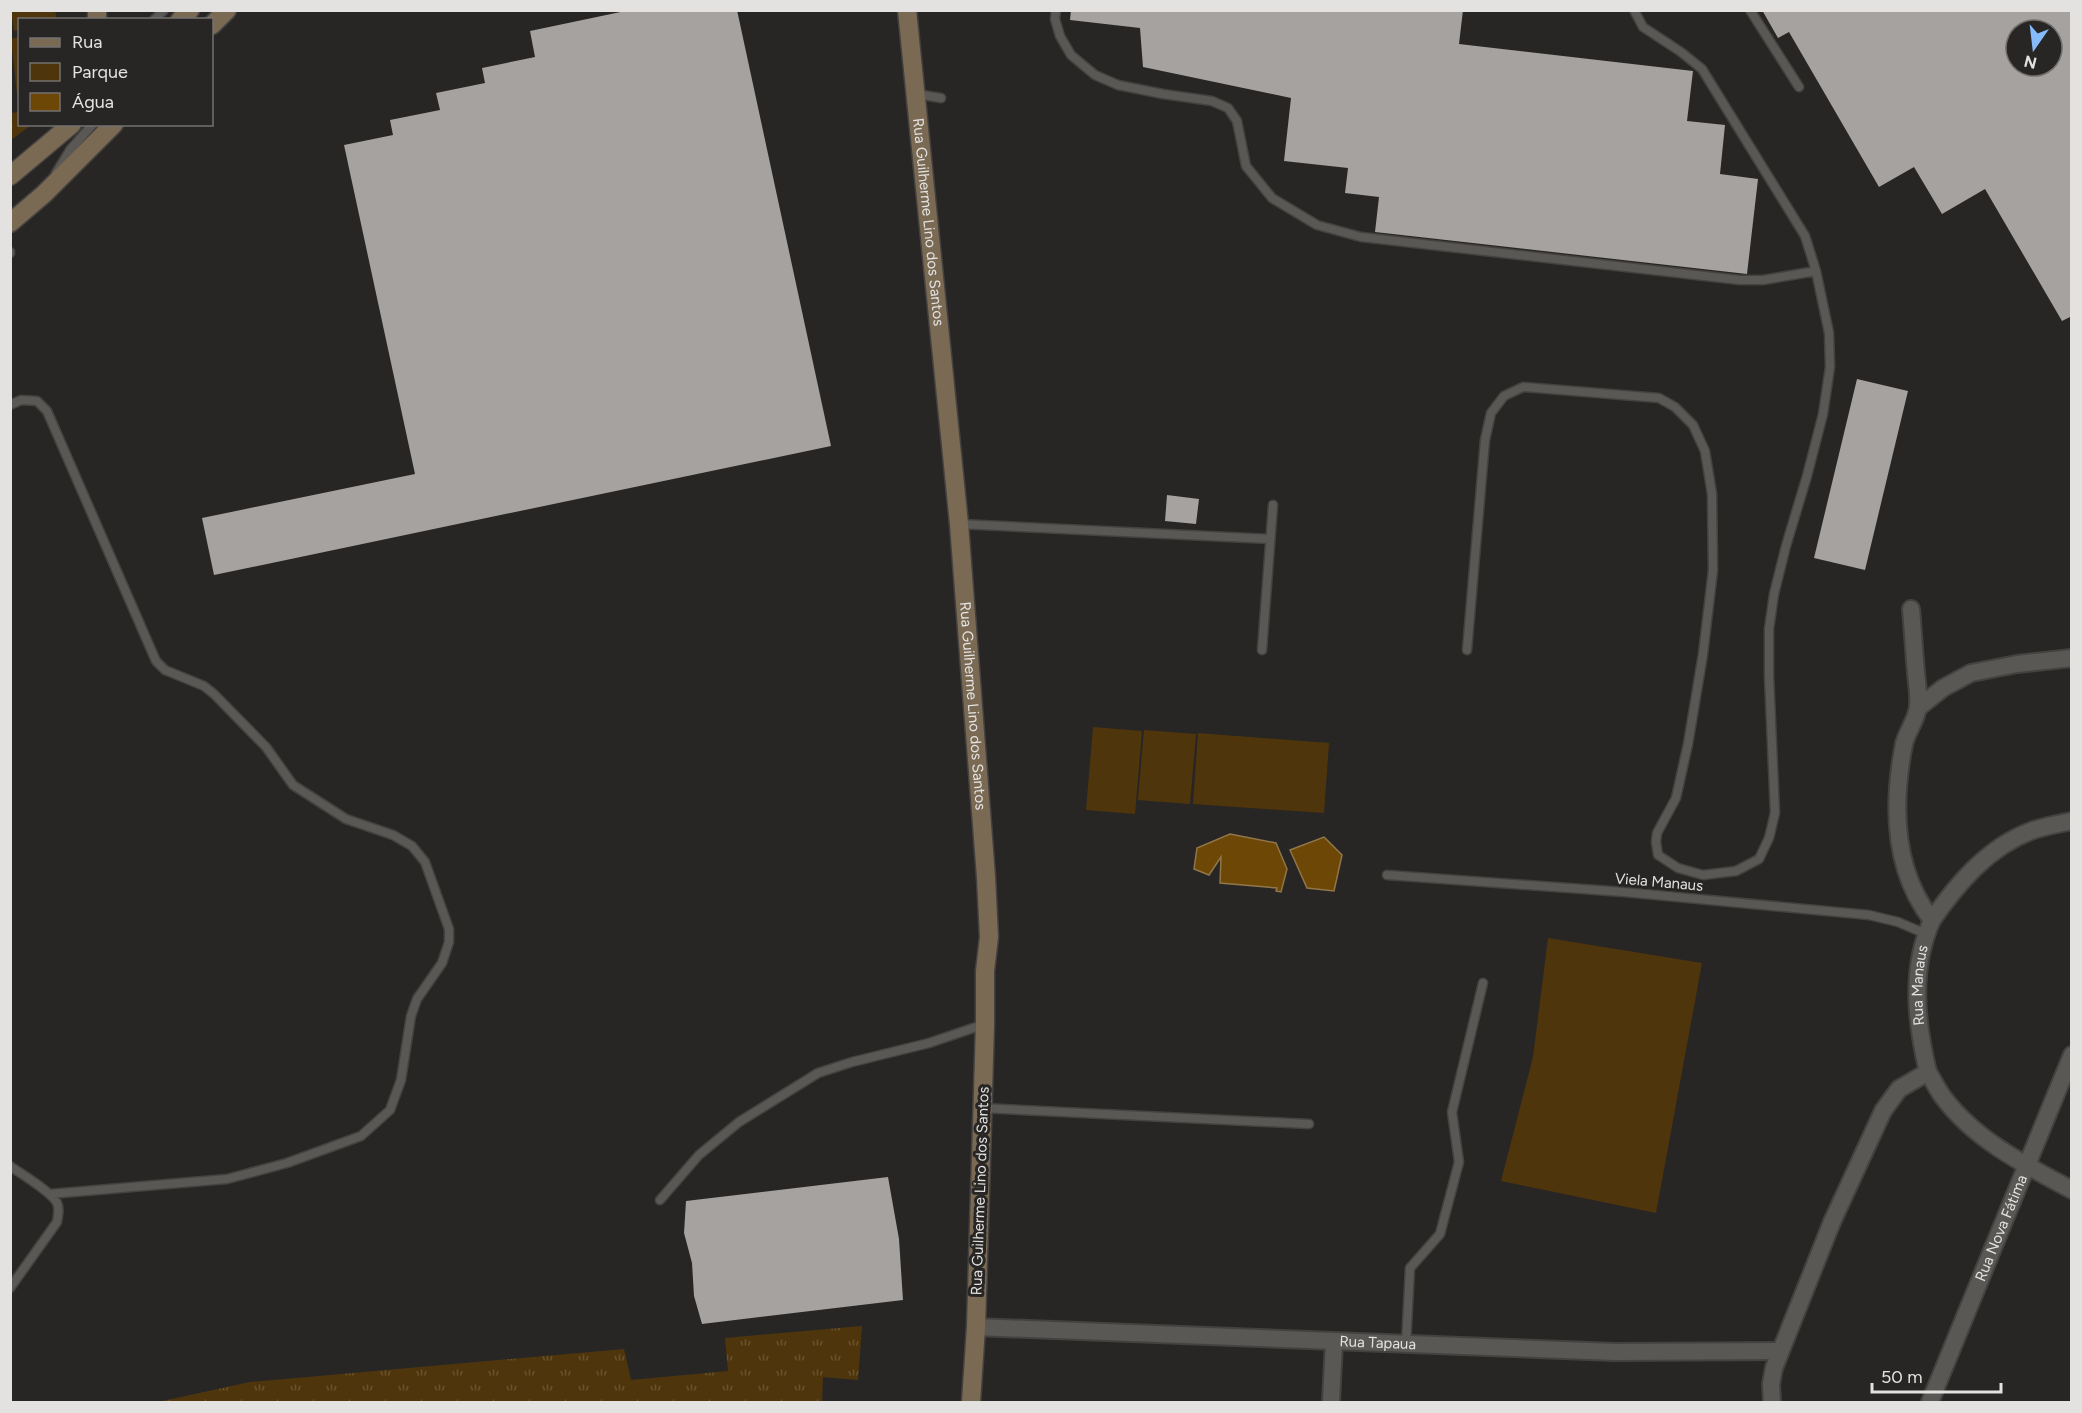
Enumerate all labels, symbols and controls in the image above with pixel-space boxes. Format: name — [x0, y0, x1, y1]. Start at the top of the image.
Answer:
legend — [18, 18, 213, 126]
north arrow — [2004, 18, 2064, 78]
text: Rua — [72, 31, 103, 53]
text: N — [2022, 51, 2039, 73]
text: Parque — [72, 61, 128, 83]
text: Água — [72, 91, 114, 113]
street label: Rua Guilherme Lino dos Santos — [909, 117, 948, 327]
street label: Rua Guilherme Lino dos Santos — [956, 601, 990, 811]
street label: Viela Manaus — [1614, 869, 1704, 895]
street label: Rua Manaus — [1908, 943, 1932, 1027]
street label: Rua Guilherme Lino dos Santos — [967, 1086, 993, 1296]
street label: Rua Nova Fátima — [1971, 1172, 2031, 1284]
street label: Rua Tapaua — [1339, 1332, 1416, 1353]
scale bar — [1872, 1356, 2001, 1394]
text: 50 m — [1881, 1366, 1923, 1388]

